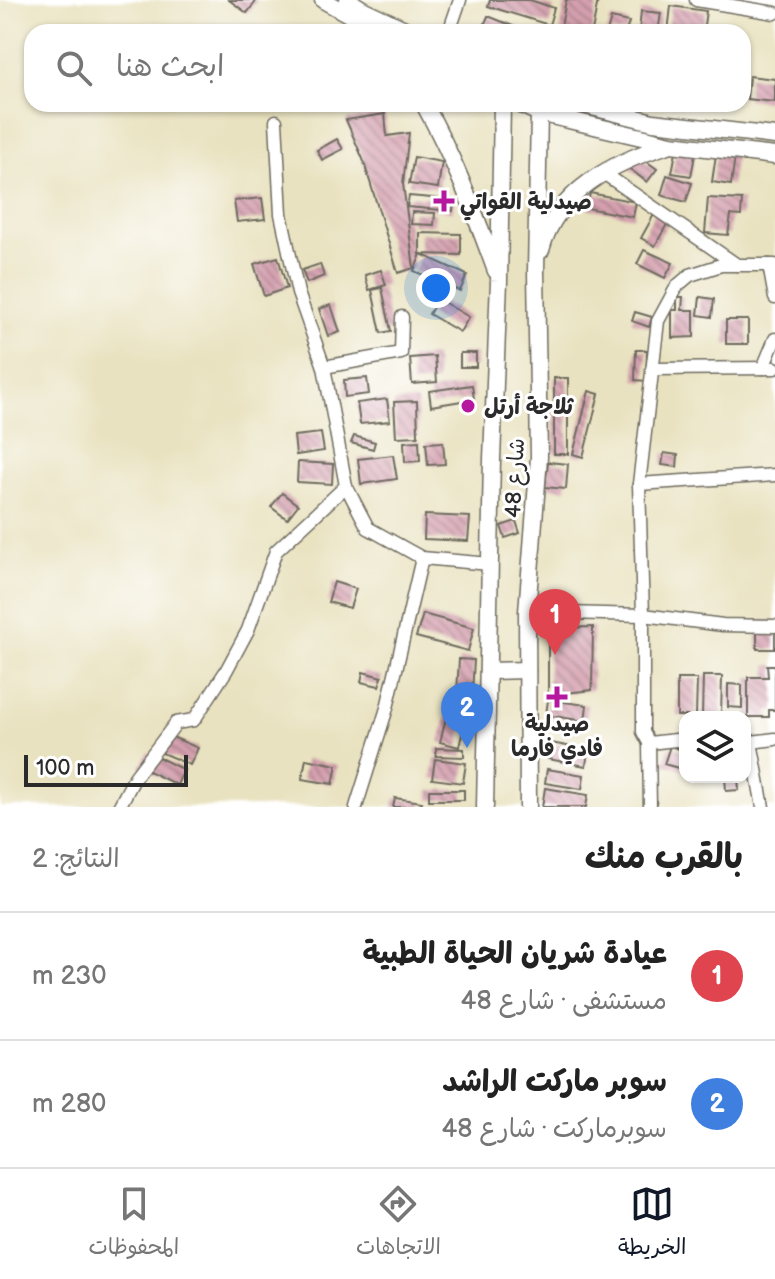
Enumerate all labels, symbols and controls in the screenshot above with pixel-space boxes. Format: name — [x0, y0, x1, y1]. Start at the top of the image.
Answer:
search box — [24, 24, 751, 112]
icon: search — [52, 46, 96, 90]
text: ابحث هنا — [116, 49, 224, 85]
place label: صيدلية القواتي — [460, 189, 592, 221]
marker: صيدلية القواتي — [435, 192, 453, 210]
your location — [416, 268, 456, 308]
place label: ثلاجة أرتل — [484, 393, 575, 421]
marker: ثلاجة أرتل — [459, 397, 477, 415]
street label: شارع 48 — [500, 438, 532, 519]
pin: 1 — [529, 589, 581, 655]
pin: 2 — [441, 682, 493, 748]
marker: صيدلية فادي فارما — [548, 688, 566, 706]
place label: صيدلية فادي فارما — [511, 711, 603, 765]
map controls — [679, 711, 751, 783]
button: layers — [679, 711, 751, 783]
scale bar — [24, 751, 188, 787]
text: 100 m — [36, 755, 95, 782]
text: بالقرب منك — [585, 837, 743, 878]
text: النتائج: 2 — [32, 844, 120, 875]
text: عيادة شريان الحياة الطبية — [362, 936, 667, 972]
text: 230 m — [32, 961, 107, 992]
text: 1 — [712, 961, 722, 992]
text: مستشفى · شارع 48 — [461, 986, 667, 1017]
text: سوبر ماركت الراشد — [442, 1064, 667, 1100]
text: 280 m — [32, 1089, 106, 1120]
text: 2 — [709, 1089, 725, 1120]
text: سوبرماركت · شارع 48 — [442, 1114, 667, 1145]
tab: المحفوظات — [88, 1182, 179, 1266]
tab: الاتجاهات — [356, 1182, 441, 1266]
tab: الخريطة — [618, 1182, 687, 1266]

